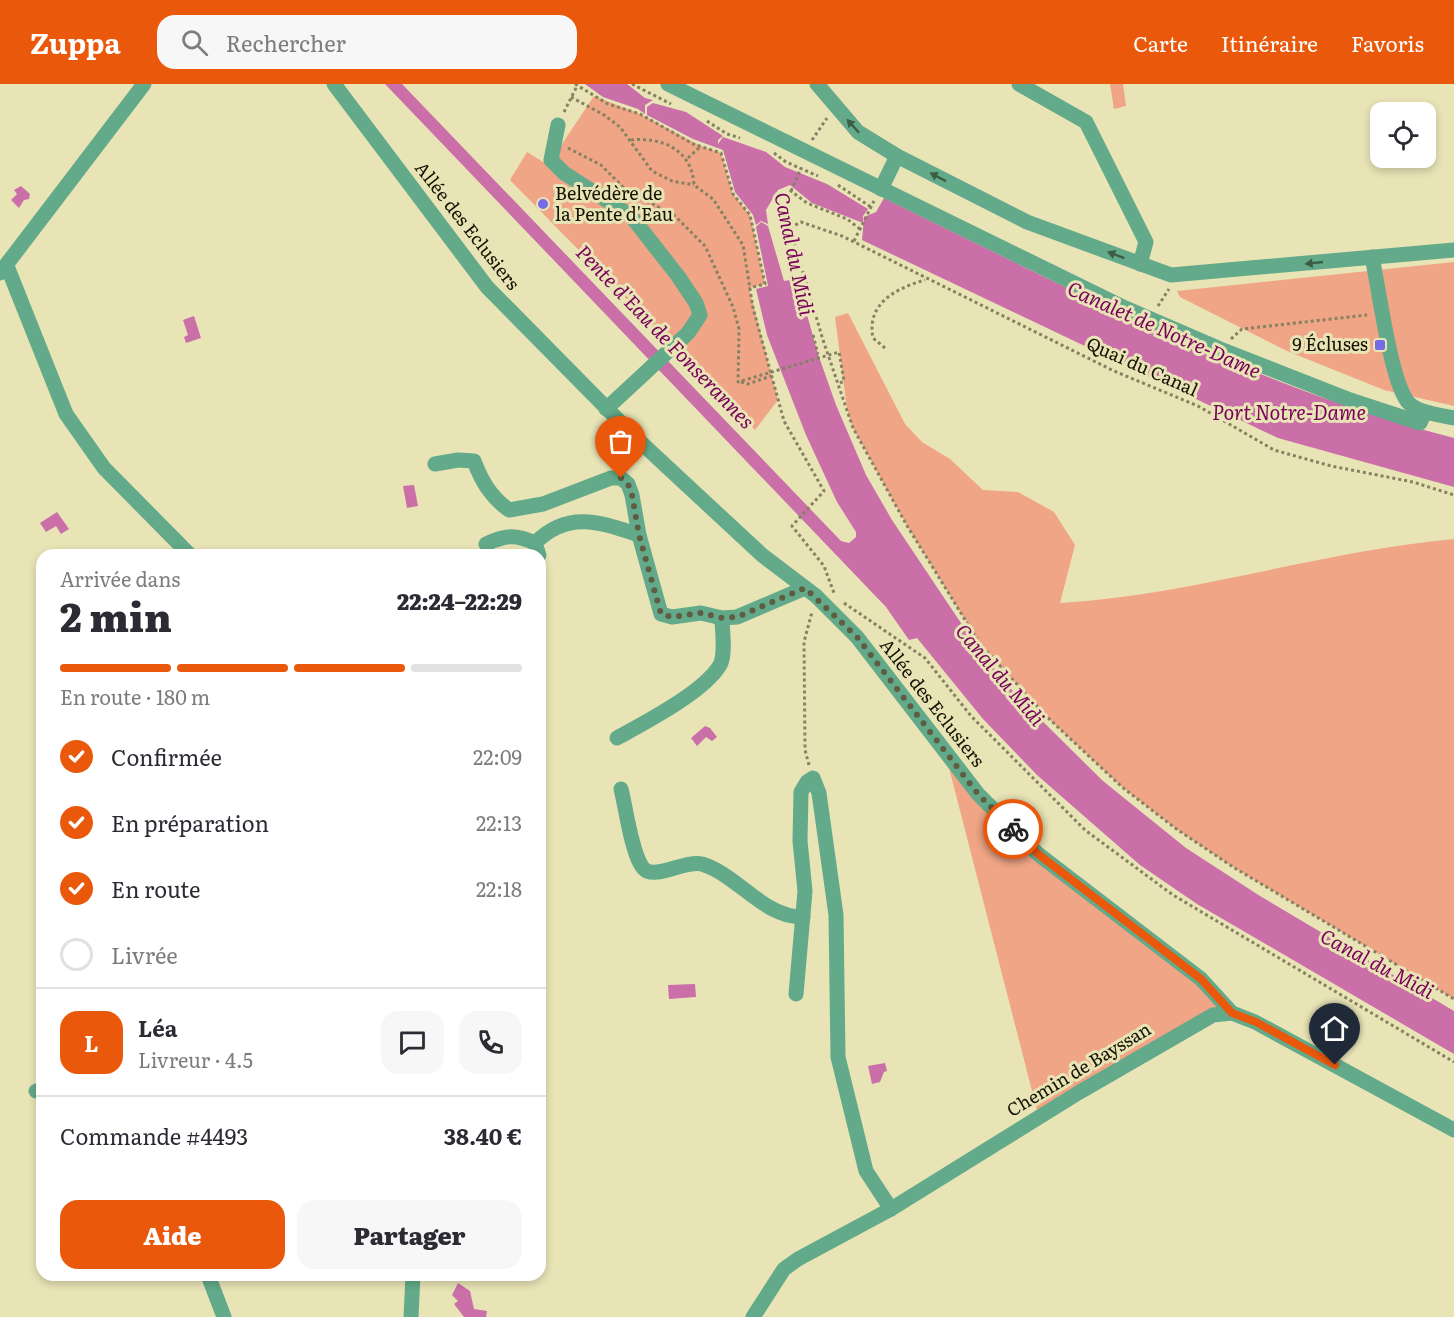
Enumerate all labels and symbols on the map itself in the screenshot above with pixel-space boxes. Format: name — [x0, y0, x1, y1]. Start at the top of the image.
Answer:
one-way arrow — [846, 118, 860, 133]
street label: Allée des Eclusiers — [409, 155, 527, 295]
one-way arrow — [929, 172, 946, 181]
place label: Belvédère de la Pente d'Eau — [555, 179, 673, 227]
water label: Canal du Midi — [768, 189, 824, 318]
marker: Belvédère de la Pente d'Eau — [536, 197, 550, 211]
water label: Pente d'Eau de Fonserannes — [570, 237, 763, 434]
one-way arrow — [1107, 250, 1125, 259]
one-way arrow — [1305, 258, 1324, 268]
water label: Canalet de Notre-Dame — [1063, 272, 1266, 384]
street label: Quai du Canal — [1082, 329, 1203, 402]
place label: 9 Écluses — [1292, 330, 1368, 357]
marker: 9 Écluses — [1373, 338, 1387, 352]
water label: Port Notre-Dame — [1212, 396, 1366, 426]
pin — [595, 416, 646, 478]
water label: Canal du Midi — [950, 616, 1053, 731]
street label: Allée des Eclusiers — [874, 632, 992, 772]
courier — [983, 799, 1043, 859]
water label: Canal du Midi — [1316, 920, 1440, 1005]
pin — [1309, 1003, 1360, 1065]
street label: Chemin de Bayssan — [1001, 1015, 1156, 1123]

